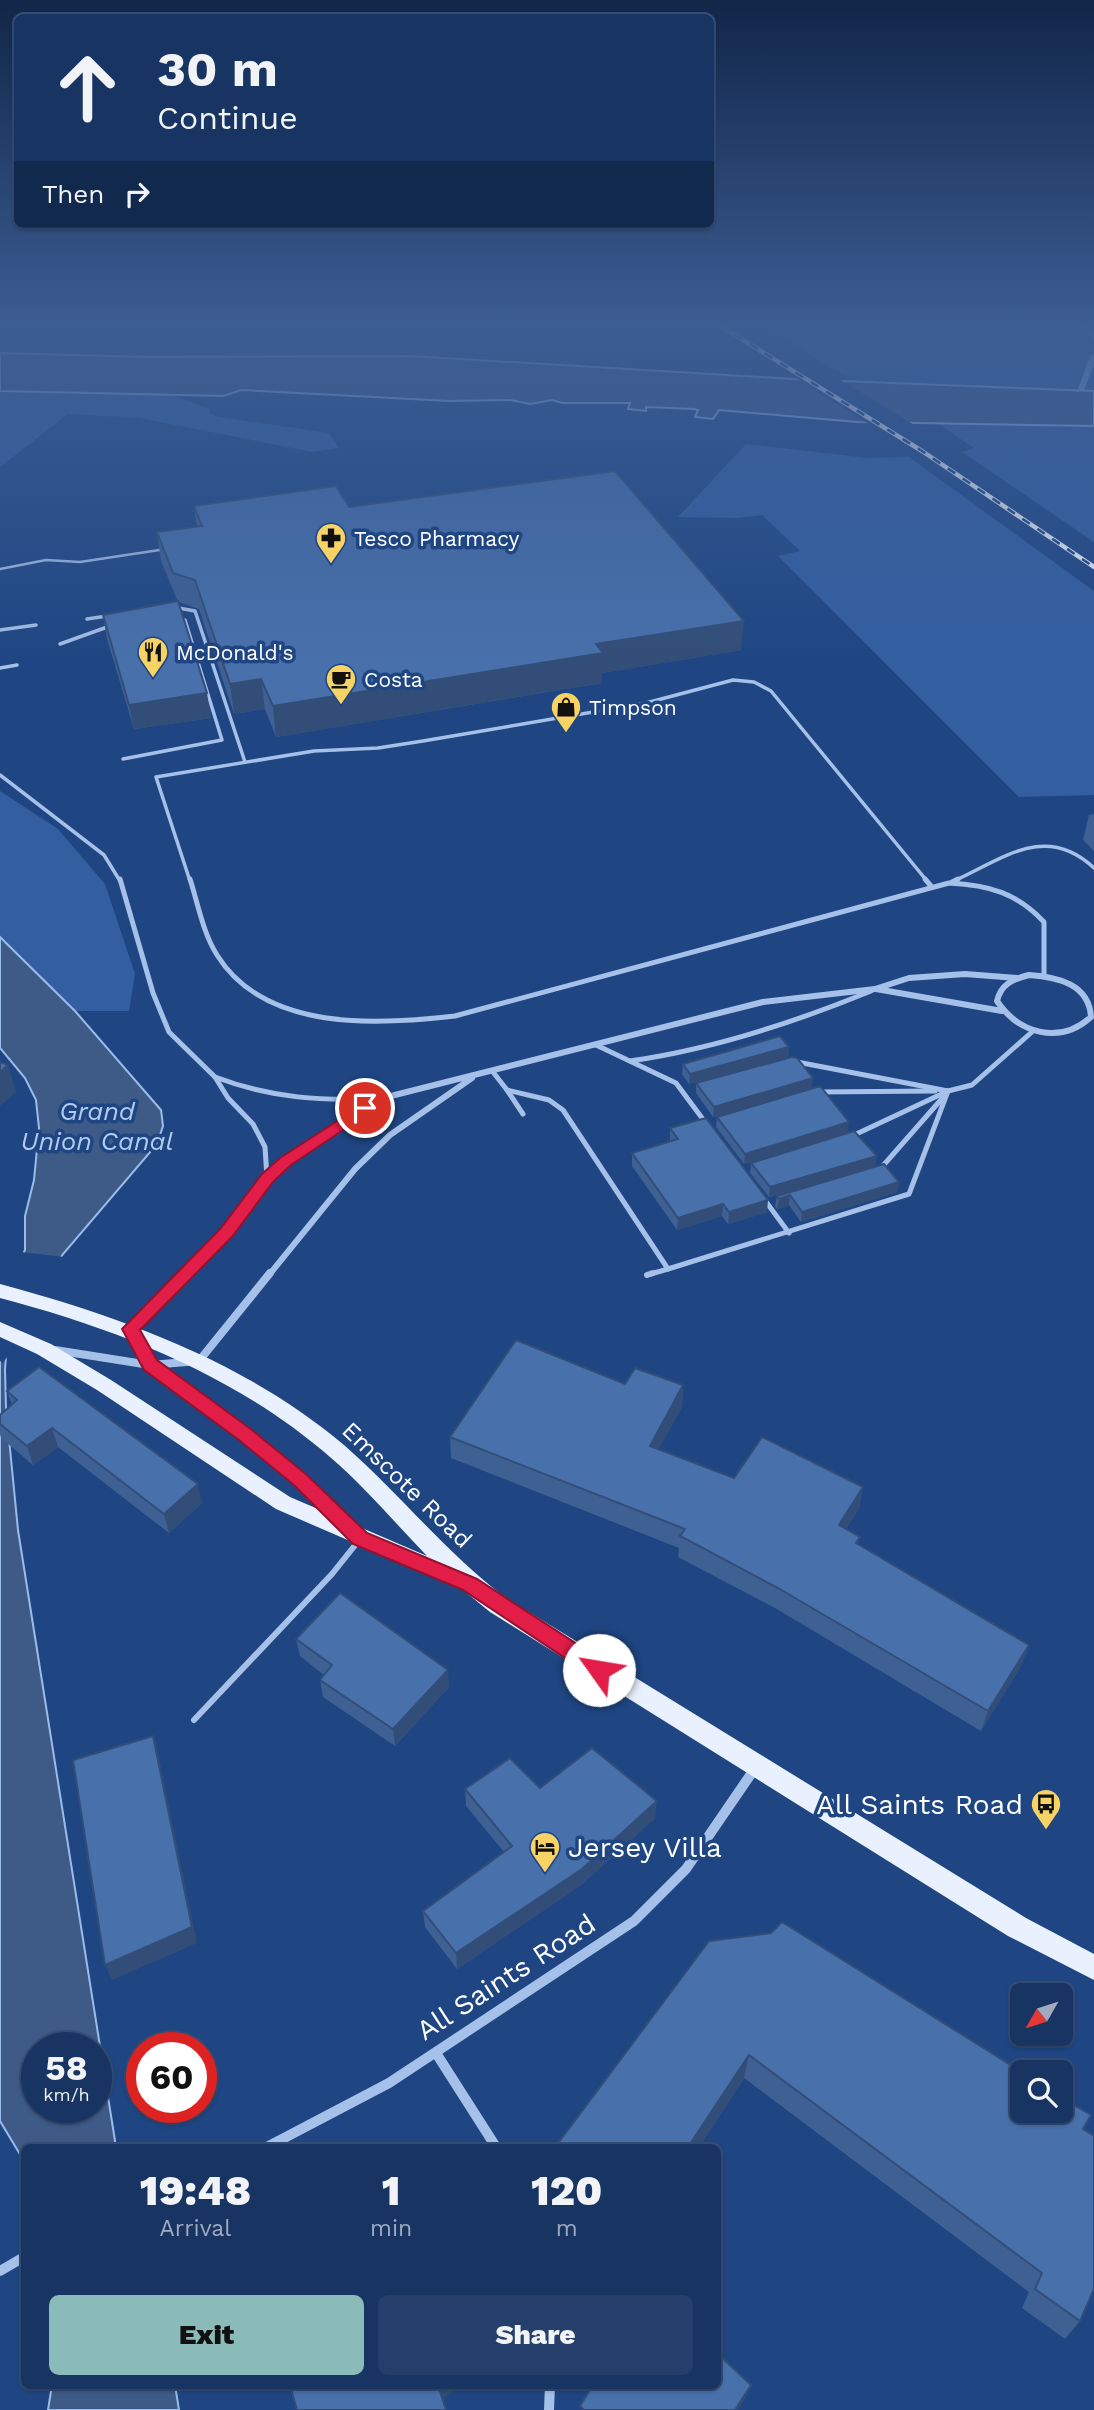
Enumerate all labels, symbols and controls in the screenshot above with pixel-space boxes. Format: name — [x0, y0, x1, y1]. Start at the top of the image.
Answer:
text: 30 m — [157, 40, 278, 98]
icon: ahead — [42, 42, 133, 133]
text: Continue — [157, 99, 298, 137]
icon: right — [118, 175, 156, 213]
text: Then — [42, 179, 104, 209]
pharmacy icon: Tesco Pharmacy — [314, 521, 348, 565]
place label: Tesco Pharmacy — [354, 526, 520, 551]
restaurant icon: McDonald's — [136, 635, 170, 679]
place label: McDonald's — [176, 640, 293, 665]
cafe icon: Costa — [324, 662, 358, 706]
place label: Costa — [364, 667, 423, 692]
shop icon: Timpson — [549, 690, 583, 734]
place label: Timpson — [589, 695, 677, 720]
pin — [335, 1078, 395, 1138]
icon: arrive — [346, 1089, 384, 1127]
water label: Grand Union Canal — [21, 1096, 174, 1156]
street label: Emscote Road — [336, 1416, 478, 1554]
position arrow — [562, 1633, 636, 1707]
bus stop icon: All Saints Road — [1029, 1787, 1063, 1831]
place label: All Saints Road — [816, 1788, 1023, 1821]
hotel icon: Jersey Villa — [528, 1830, 562, 1874]
place label: Jersey Villa — [568, 1831, 722, 1864]
street label: All Saints Road — [410, 1907, 602, 2047]
north arrow — [1010, 1983, 1073, 2046]
map controls — [1010, 1983, 1073, 2123]
speed limit sign: 60 — [126, 2032, 217, 2123]
text: 58 — [45, 2047, 88, 2089]
button: search — [1010, 2060, 1073, 2123]
text: km/h — [43, 2084, 90, 2105]
text: 19:48 — [140, 2166, 251, 2215]
text: 1 — [382, 2166, 400, 2215]
text: 120 — [531, 2166, 602, 2215]
text: Arrival — [160, 2215, 231, 2242]
text: min — [370, 2215, 412, 2242]
text: m — [556, 2215, 578, 2242]
button: Exit — [49, 2295, 364, 2375]
button: Share — [378, 2295, 693, 2375]

